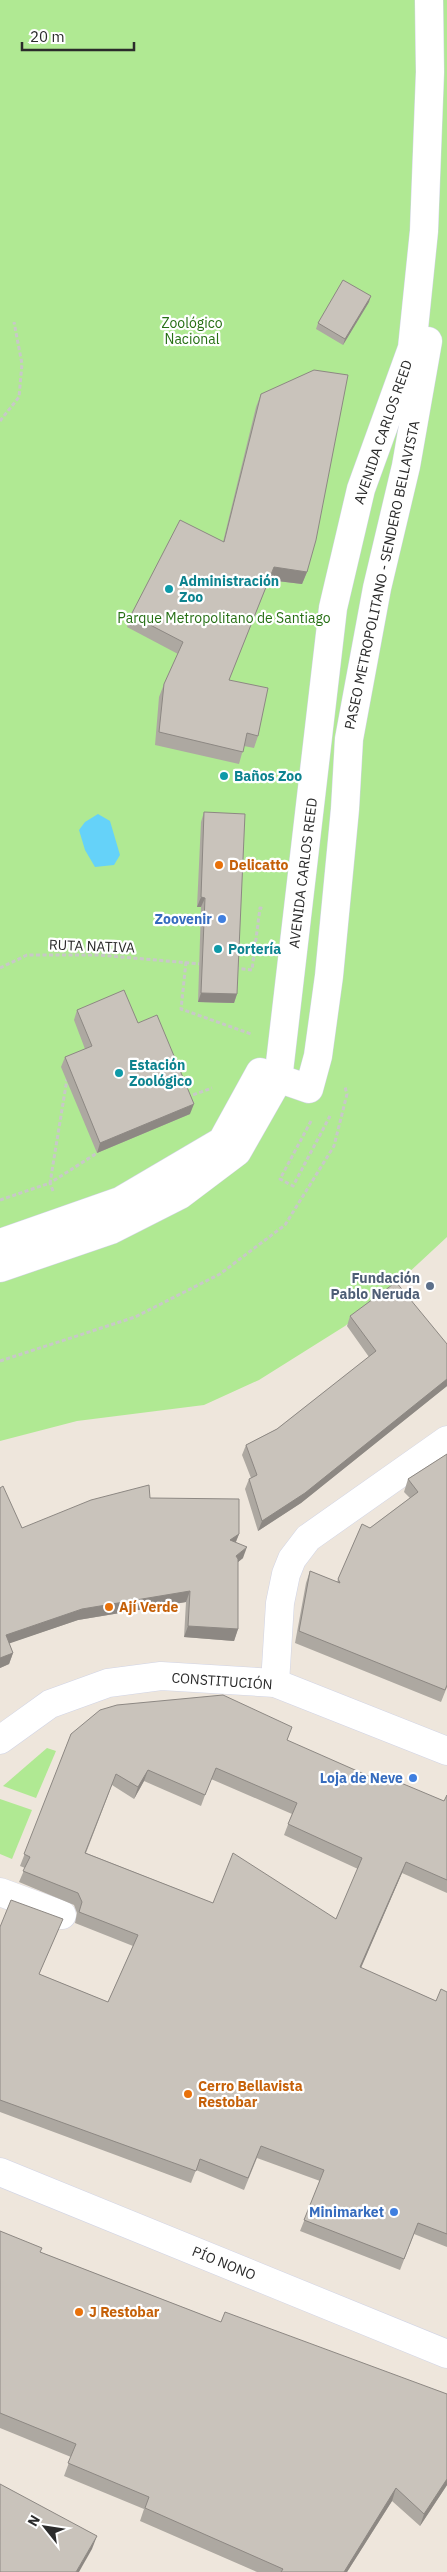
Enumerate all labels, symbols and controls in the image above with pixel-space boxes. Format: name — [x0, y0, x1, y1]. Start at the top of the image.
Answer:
scale bar — [22, 20, 135, 52]
text: 20 m — [30, 27, 65, 46]
park label: Zoológico Nacional — [161, 314, 223, 348]
street label: AVENIDA CARLOS REED — [350, 358, 416, 506]
street label: PASEO METROPOLITANO - SENDERO BELLAVISTA — [340, 419, 424, 731]
place label: Administración Zoo — [179, 572, 279, 606]
marker: Administración Zoo — [163, 583, 175, 595]
park label: Parque Metropolitano de Santiago — [117, 609, 331, 627]
place label: Baños Zoo — [234, 767, 302, 785]
marker: Baños Zoo — [218, 770, 230, 782]
street label: AVENIDA CARLOS REED — [285, 797, 321, 949]
place label: Delicatto — [229, 856, 289, 874]
marker: Delicatto — [213, 859, 225, 871]
place label: Zoovenir — [155, 910, 212, 928]
marker: Zoovenir — [216, 913, 228, 925]
street label: RUTA NATIVA — [49, 936, 135, 956]
place label: Portería — [228, 940, 281, 958]
marker: Portería — [212, 943, 224, 955]
place label: Estación Zoológico — [129, 1056, 192, 1090]
marker: Estación Zoológico — [113, 1067, 125, 1079]
place label: Fundación Pablo Neruda — [331, 1269, 420, 1303]
marker: Fundación Pablo Neruda — [424, 1280, 436, 1292]
place label: Ají Verde — [119, 1598, 178, 1616]
marker: Ají Verde — [103, 1601, 115, 1613]
street label: CONSTITUCIÓN — [171, 1667, 273, 1694]
place label: Loja de Neve — [320, 1769, 403, 1787]
marker: Loja de Neve — [407, 1772, 419, 1784]
place label: Cerro Bellavista Restobar — [198, 2077, 303, 2111]
marker: Cerro Bellavista Restobar — [182, 2088, 194, 2100]
place label: Minimarket — [309, 2203, 384, 2221]
marker: Minimarket — [388, 2206, 400, 2218]
street label: PÍO NONO — [190, 2241, 259, 2284]
place label: J Restobar — [89, 2303, 160, 2321]
marker: J Restobar — [73, 2306, 85, 2318]
north arrow — [20, 2502, 70, 2552]
text: N — [23, 2512, 44, 2529]

